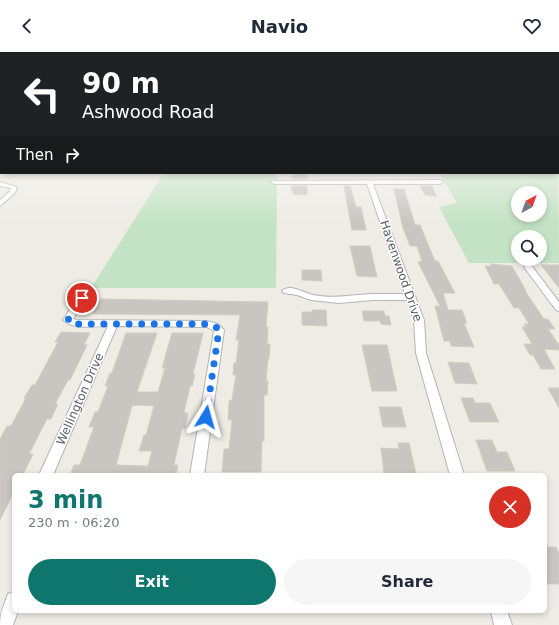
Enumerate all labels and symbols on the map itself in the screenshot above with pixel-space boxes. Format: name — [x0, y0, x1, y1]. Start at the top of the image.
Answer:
north arrow — [511, 186, 547, 222]
street label: Havenwood Drive — [377, 218, 425, 324]
pin — [65, 281, 99, 315]
street label: Wellington Drive — [53, 351, 107, 447]
position arrow — [185, 396, 227, 438]

